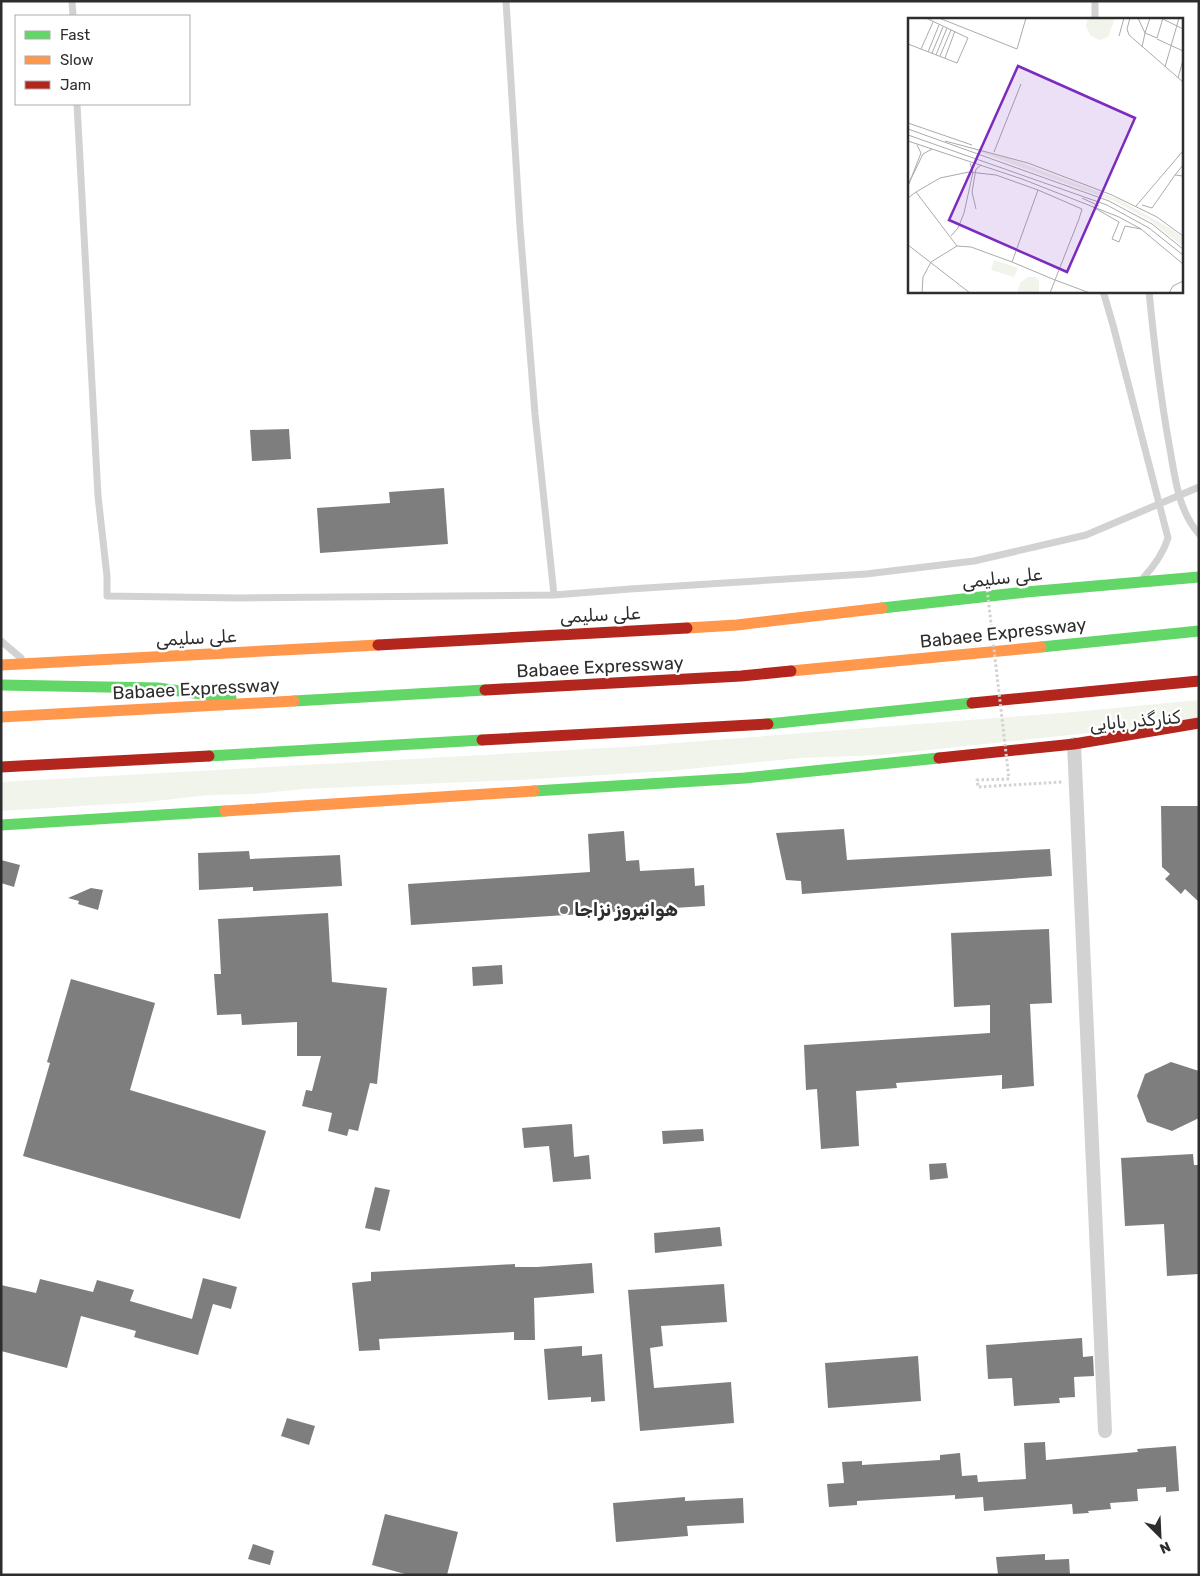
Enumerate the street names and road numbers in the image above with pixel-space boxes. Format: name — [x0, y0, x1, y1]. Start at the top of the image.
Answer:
street label: علی سلیمی — [961, 563, 1044, 593]
street label: علی سلیمی — [559, 602, 641, 628]
street label: Babaee Expressway — [919, 613, 1087, 653]
street label: علی سلیمی — [155, 625, 237, 651]
street label: Babaee Expressway — [516, 652, 684, 682]
street label: Babaee Expressway — [112, 674, 280, 704]
street label: کنارگذر بابایی — [1089, 706, 1181, 736]

